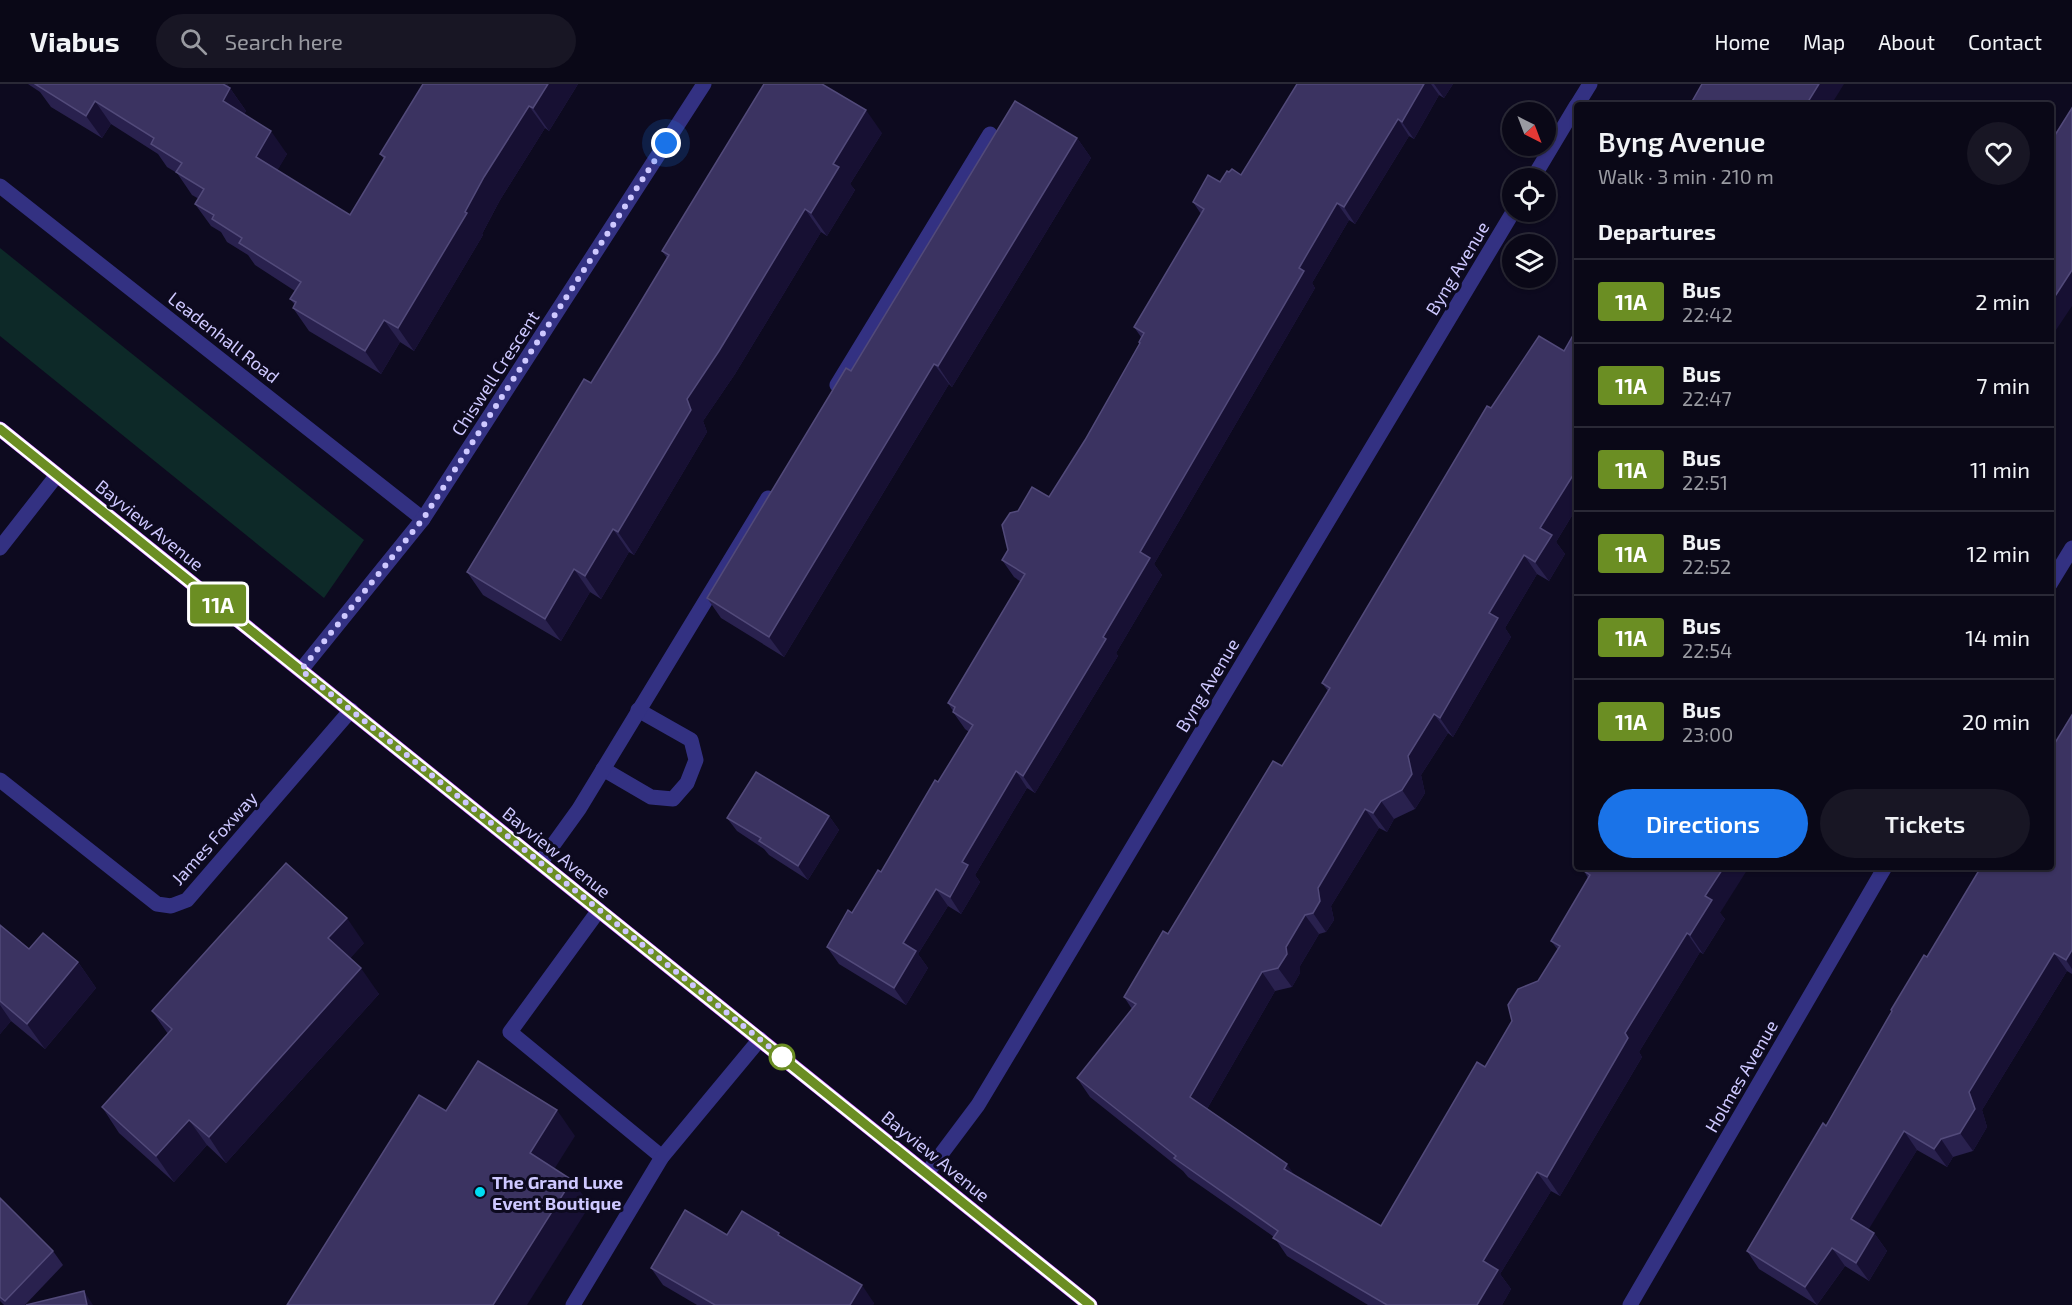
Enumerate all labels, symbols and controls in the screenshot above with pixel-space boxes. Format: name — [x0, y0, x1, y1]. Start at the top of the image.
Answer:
search box — [156, 14, 576, 68]
text: Viabus — [30, 24, 120, 58]
icon: search — [177, 25, 210, 58]
text: Search here — [225, 28, 343, 54]
text: Home — [1714, 29, 1770, 54]
text: Map — [1803, 29, 1845, 54]
text: About — [1878, 29, 1935, 54]
text: Contact — [1968, 29, 2042, 54]
north arrow — [1502, 102, 1556, 156]
map controls — [1502, 102, 1556, 288]
button: heart — [1967, 122, 2030, 185]
text: Byng Avenue — [1598, 124, 1766, 158]
your location — [651, 128, 681, 158]
text: Walk · 3 min · 210 m — [1598, 164, 1774, 188]
button: locate — [1502, 168, 1556, 222]
street label: Byng Avenue — [1421, 217, 1493, 319]
text: Departures — [1598, 218, 1716, 244]
button: layers — [1502, 234, 1556, 288]
text: Bus — [1682, 276, 1721, 302]
street label: Leadenhall Road — [164, 287, 284, 387]
text: 2 min — [1975, 288, 2030, 314]
text: 11A — [1615, 289, 1647, 314]
text: 22:42 — [1682, 302, 1733, 326]
street label: Chiswell Crescent — [446, 306, 544, 440]
text: Bus — [1682, 360, 1721, 386]
text: 7 min — [1976, 372, 2030, 398]
text: 11A — [1615, 373, 1647, 398]
text: 22:47 — [1682, 386, 1732, 410]
text: Bus — [1682, 444, 1721, 470]
text: 11 min — [1970, 456, 2030, 482]
text: 11A — [1615, 457, 1647, 482]
text: 22:51 — [1682, 470, 1728, 494]
street label: Bayview Avenue — [92, 475, 208, 575]
text: Bus — [1682, 528, 1721, 554]
text: 12 min — [1966, 540, 2030, 566]
text: 11A — [1615, 541, 1647, 566]
text: 22:52 — [1682, 554, 1731, 578]
line badge: 11A — [184, 584, 252, 624]
text: 11A — [202, 592, 234, 617]
text: Bus — [1682, 612, 1721, 638]
text: 14 min — [1965, 624, 2030, 650]
text: 11A — [1615, 625, 1647, 650]
street label: Byng Avenue — [1171, 634, 1243, 736]
text: 22:54 — [1682, 638, 1732, 662]
text: Bus — [1682, 696, 1721, 722]
text: 20 min — [1962, 708, 2030, 734]
text: 11A — [1615, 709, 1647, 734]
text: 23:00 — [1682, 722, 1733, 746]
street label: James Foxway — [166, 787, 262, 889]
button: Directions — [1598, 789, 1808, 858]
button: Tickets — [1820, 789, 2030, 858]
street label: Bayview Avenue — [499, 802, 615, 902]
street label: Holmes Avenue — [1700, 1016, 1782, 1136]
unlabelled marker — [769, 1044, 795, 1070]
street label: Bayview Avenue — [878, 1106, 994, 1206]
place label: The Grand Luxe Event Boutique — [492, 1171, 623, 1214]
marker: The Grand Luxe Event Boutique — [473, 1185, 487, 1199]

